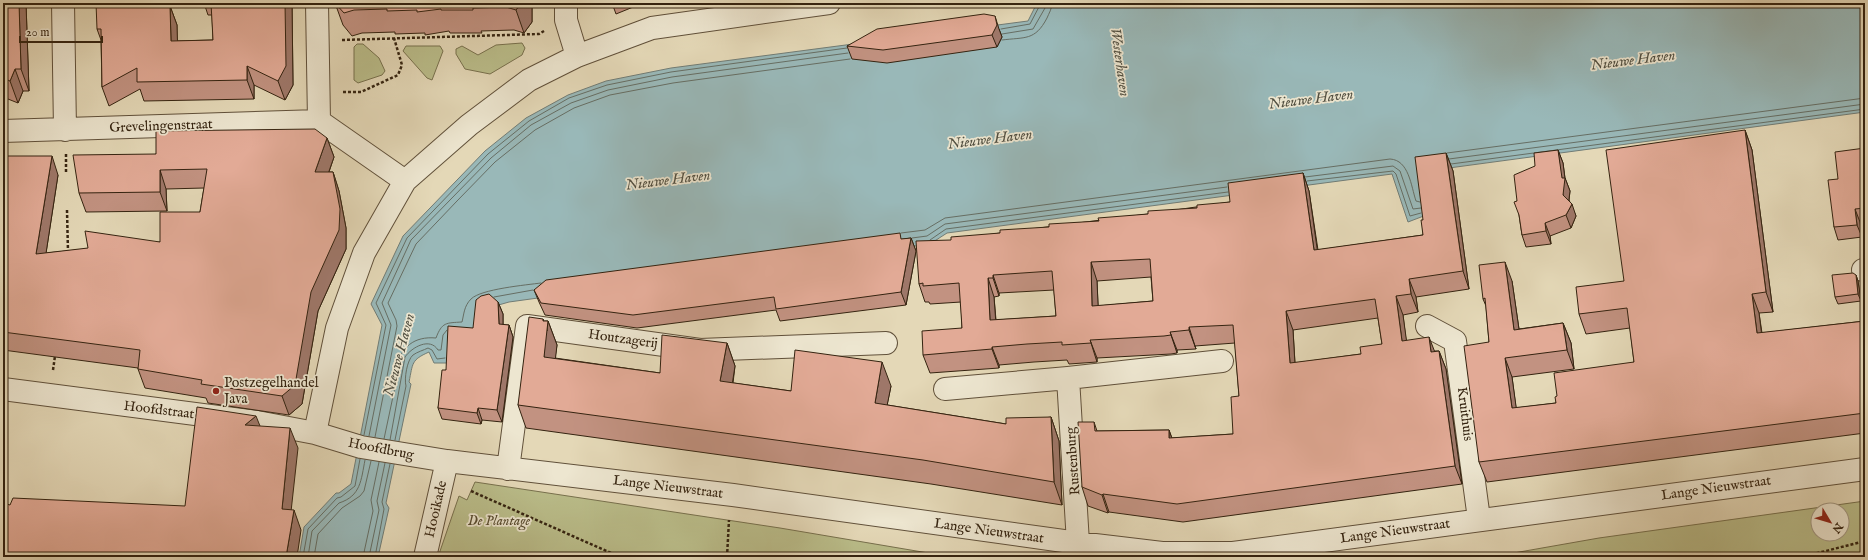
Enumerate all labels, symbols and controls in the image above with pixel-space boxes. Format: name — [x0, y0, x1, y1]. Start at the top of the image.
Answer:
scale bar — [20, 18, 102, 44]
text: 20 m — [26, 25, 49, 40]
water label: Westerhaven — [1106, 26, 1134, 98]
water label: Nieuwe Haven — [1590, 45, 1676, 75]
water label: Nieuwe Haven — [1268, 84, 1354, 114]
street label: Grevelingenstraat — [109, 115, 213, 137]
water label: Nieuwe Haven — [947, 124, 1033, 154]
water label: Nieuwe Haven — [625, 165, 711, 195]
water label: Nieuwe Haven — [379, 311, 419, 399]
street label: Houtzagerij — [587, 325, 659, 353]
place label: Postzegelhandel Java — [222, 374, 319, 408]
marker: Postzegelhandel Java — [211, 386, 221, 396]
street label: Kruithuis — [1453, 386, 1477, 442]
street label: Hoofdstraat — [123, 397, 196, 423]
street label: Rustenburg — [1062, 426, 1084, 496]
street label: Hoofdbrug — [347, 434, 416, 464]
street label: Lange Nieuwstraat — [612, 471, 724, 503]
street label: Lange Nieuwstraat — [1660, 471, 1772, 505]
street label: Hooikade — [421, 478, 451, 539]
north arrow — [1810, 502, 1850, 542]
park label: De Plantage — [468, 512, 530, 531]
street label: Lange Nieuwstraat — [933, 514, 1045, 548]
street label: Lange Nieuwstraat — [1339, 514, 1451, 548]
text: N — [1828, 519, 1846, 536]

